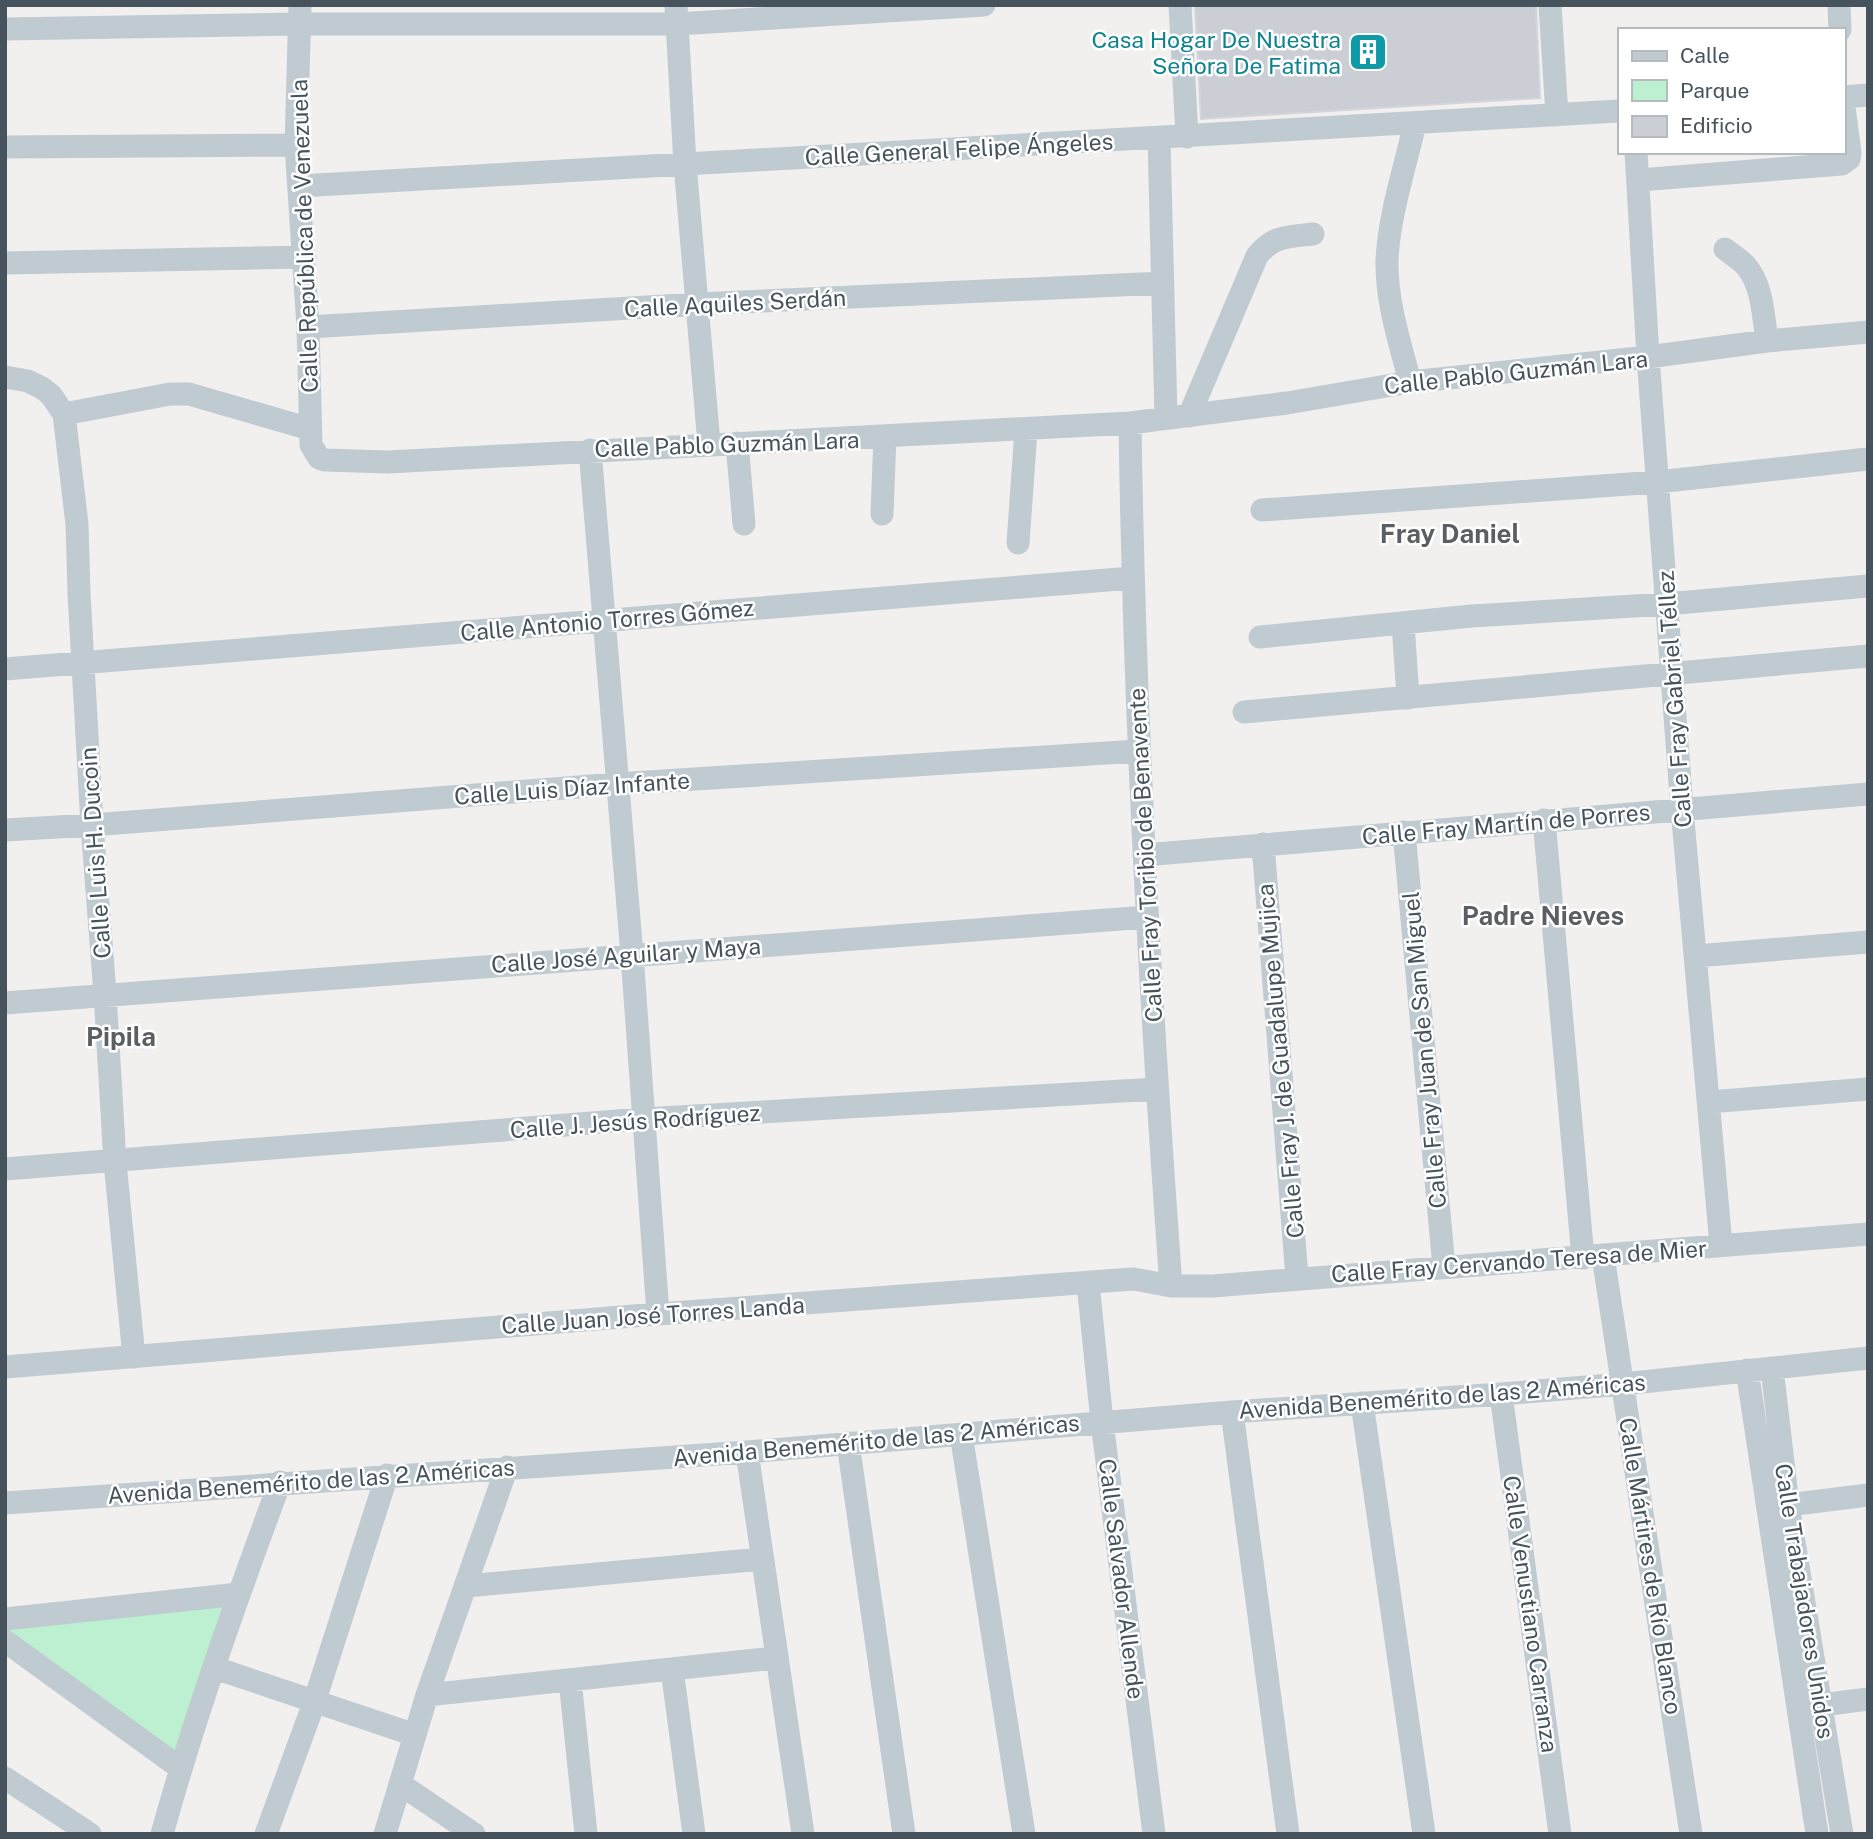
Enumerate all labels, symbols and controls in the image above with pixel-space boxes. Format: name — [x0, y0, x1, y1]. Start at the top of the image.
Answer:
place label: Casa Hogar De Nuestra Señora De Fatima — [1091, 26, 1341, 79]
legend — [1618, 28, 1845, 154]
building icon: Casa Hogar De Nuestra Señora De Fatima — [1347, 31, 1389, 73]
text: Calle — [1680, 43, 1730, 68]
text: Parque — [1680, 78, 1749, 103]
street label: Calle República de Venezuela — [285, 79, 323, 393]
text: Edificio — [1680, 113, 1753, 138]
street label: Calle General Felipe Ángeles — [804, 127, 1114, 171]
street label: Calle Aquiles Serdán — [623, 284, 847, 322]
street label: Calle Pablo Guzmán Lara — [1383, 345, 1649, 399]
street label: Calle Pablo Guzmán Lara — [594, 426, 860, 462]
district label: Fray Daniel — [1380, 518, 1520, 549]
street label: Calle Fray Gabriel Téllez — [1652, 569, 1696, 829]
street label: Calle Antonio Torres Gómez — [459, 594, 755, 646]
street label: Calle Fray Toribio de Benavente — [1123, 687, 1167, 1023]
street label: Calle Luis H. Ducoin — [74, 747, 116, 959]
street label: Calle Luis Díaz Infante — [453, 766, 691, 810]
street label: Calle Fray Martín de Porres — [1361, 798, 1651, 850]
street label: Calle Fray J. de Guadalupe Mujica — [1251, 883, 1309, 1239]
street label: Calle Fray Juan de San Miguel — [1397, 890, 1451, 1210]
district label: Padre Nieves — [1462, 900, 1624, 931]
street label: Calle José Aguilar y Maya — [490, 932, 762, 978]
district label: Pipila — [86, 1021, 156, 1052]
street label: Calle J. Jesús Rodríguez — [509, 1099, 761, 1143]
street label: Calle Fray Cervando Teresa de Mier — [1330, 1234, 1708, 1288]
street label: Calle Juan José Torres Landa — [500, 1291, 806, 1339]
street label: Avenida Benemérito de las 2 Américas — [1237, 1368, 1647, 1424]
street label: Avenida Benemérito de las 2 Américas — [672, 1409, 1080, 1471]
street label: Calle Mártires de Río Blanco — [1614, 1416, 1688, 1716]
street label: Avenida Benemérito de las 2 Américas — [106, 1453, 516, 1509]
street label: Calle Salvador Allende — [1094, 1457, 1150, 1701]
street label: Calle Trabajadores Unidos — [1770, 1462, 1840, 1740]
street label: Calle Venustiano Carranza — [1498, 1474, 1564, 1754]

